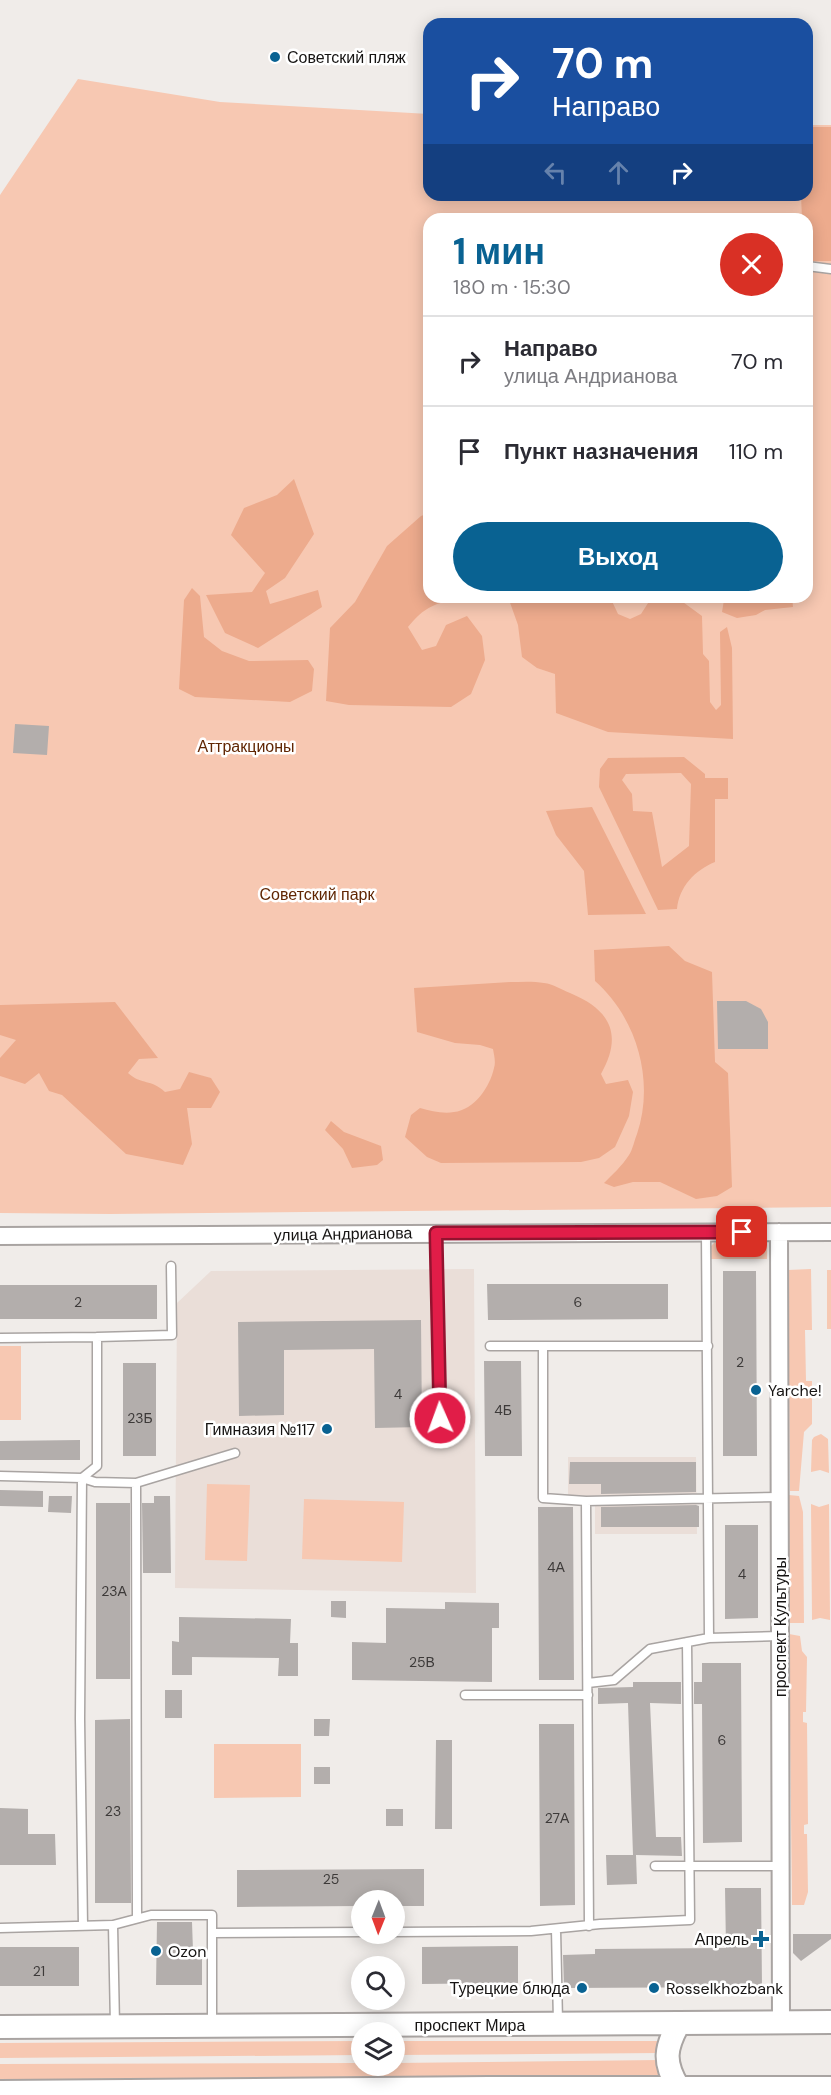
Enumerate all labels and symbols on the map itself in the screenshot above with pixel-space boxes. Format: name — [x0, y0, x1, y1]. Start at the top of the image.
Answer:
place label: Советский пляж — [287, 47, 406, 68]
marker: Советский пляж — [268, 50, 282, 64]
park label: Аттракционы — [197, 736, 295, 757]
park label: Советский парк — [260, 884, 375, 905]
pin — [716, 1206, 767, 1257]
street label: улица Андрианова — [273, 1222, 413, 1246]
house number: 2 — [74, 1293, 82, 1311]
house number: 6 — [574, 1293, 582, 1311]
house number: 2 — [736, 1353, 744, 1371]
place label: Yarche! — [768, 1380, 822, 1401]
marker: Yarche! — [749, 1383, 763, 1397]
house number: 4 — [394, 1385, 403, 1403]
position arrow — [408, 1386, 472, 1450]
house number: 4Б — [494, 1401, 512, 1419]
house number: 23Б — [127, 1409, 153, 1427]
place label: Гимназия №117 — [205, 1419, 315, 1440]
marker: Гимназия №117 — [320, 1422, 334, 1436]
street label: проспект Культуры — [770, 1557, 791, 1697]
house number: 4А — [547, 1558, 566, 1576]
house number: 4 — [738, 1565, 747, 1583]
house number: 23А — [101, 1582, 127, 1600]
house number: 25В — [409, 1653, 435, 1671]
house number: 6 — [718, 1731, 726, 1749]
house number: 23 — [105, 1802, 121, 1820]
house number: 27А — [545, 1809, 570, 1827]
house number: 25 — [323, 1870, 339, 1888]
north arrow — [351, 1890, 405, 1944]
place label: Апрель — [695, 1929, 749, 1950]
marker: Апрель — [754, 1932, 768, 1946]
place label: Ozon — [168, 1941, 206, 1962]
marker: Ozon — [149, 1944, 163, 1958]
house number: 21 — [33, 1962, 45, 1980]
place label: Турецкие блюда — [450, 1978, 570, 1999]
place label: Rosselkhozbank — [666, 1978, 783, 1999]
marker: Турецкие блюда — [575, 1981, 589, 1995]
marker: Rosselkhozbank — [647, 1981, 661, 1995]
street label: проспект Мира — [415, 2015, 526, 2036]

